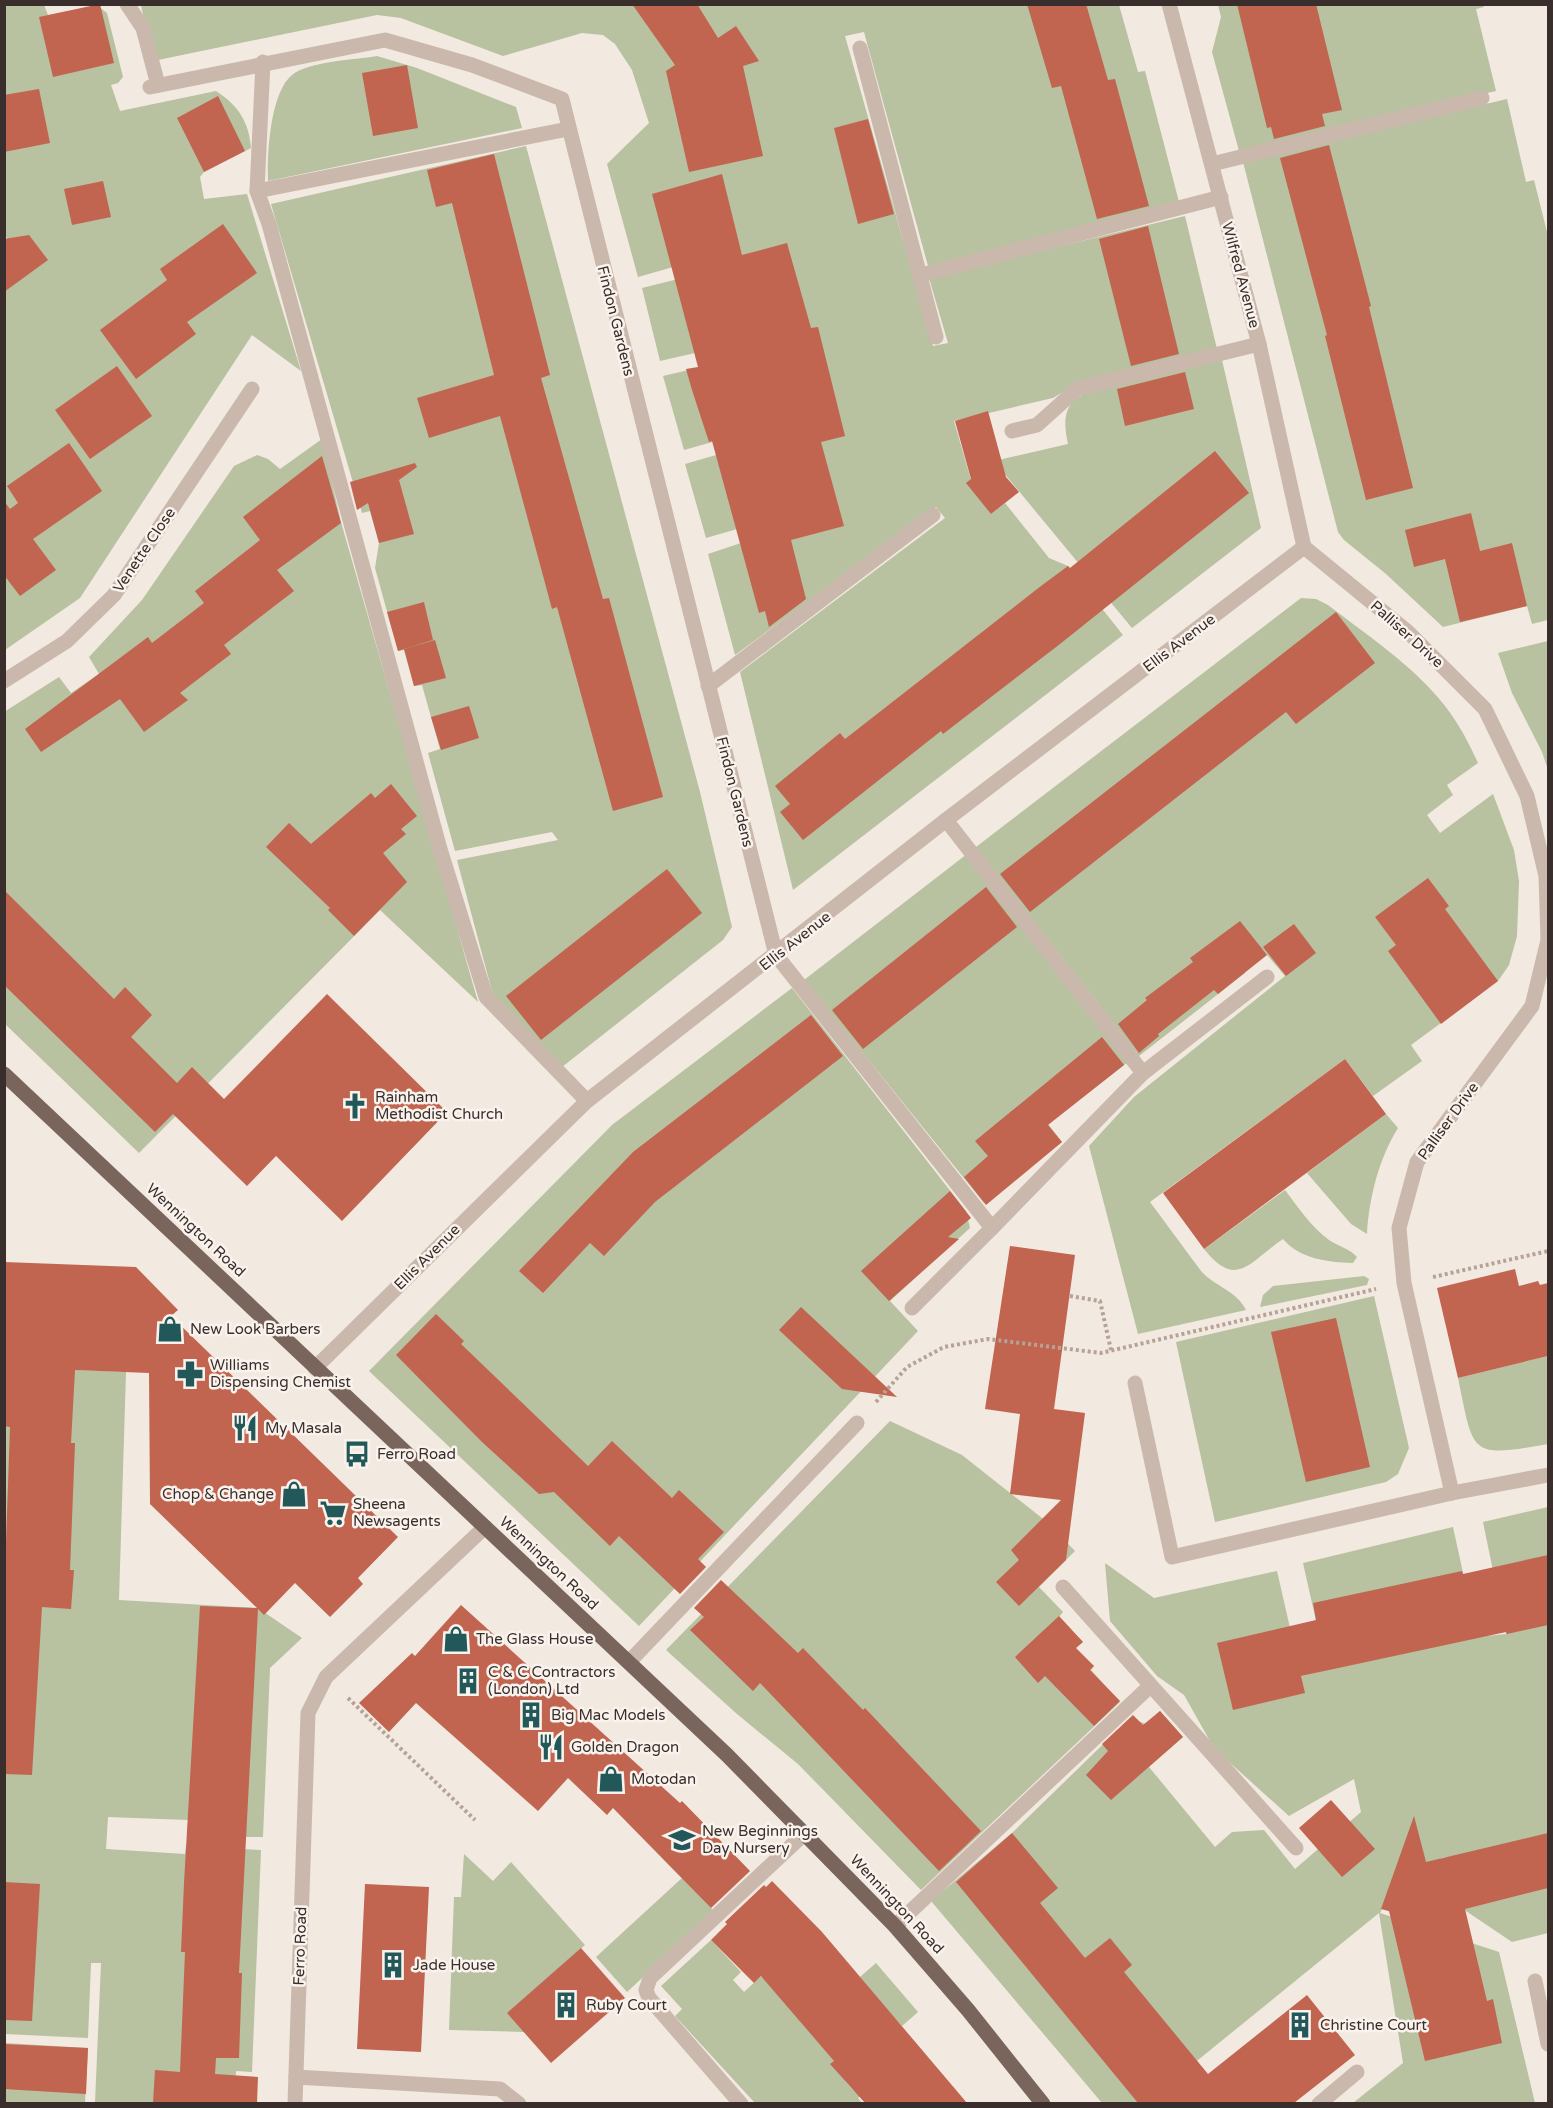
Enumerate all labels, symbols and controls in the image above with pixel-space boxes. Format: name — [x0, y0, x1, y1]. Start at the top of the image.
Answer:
street label: Wilfred Avenue — [1218, 220, 1264, 330]
street label: Findon Gardens — [594, 264, 638, 378]
street label: Venette Close — [109, 504, 179, 596]
street label: Palliser Drive — [1367, 597, 1447, 671]
street label: Ellis Avenue — [1139, 610, 1219, 676]
street label: Findon Gardens — [713, 735, 757, 849]
street label: Ellis Avenue — [756, 908, 834, 974]
street label: Palliser Drive — [1414, 1079, 1482, 1163]
place label: Rainham Methodist Church — [375, 1088, 503, 1123]
church icon: Rainham Methodist Church — [340, 1091, 370, 1121]
street label: Wennington Road — [143, 1179, 249, 1281]
street label: Ellis Avenue — [390, 1220, 464, 1294]
shop icon: New Look Barbers — [155, 1314, 185, 1344]
place label: New Look Barbers — [190, 1320, 320, 1338]
place label: Williams Dispensing Chemist — [210, 1356, 351, 1391]
pharmacy icon: Williams Dispensing Chemist — [175, 1359, 205, 1389]
restaurant icon: My Masala — [230, 1413, 260, 1443]
place label: My Masala — [265, 1419, 342, 1437]
bus stop icon: Ferro Road — [342, 1439, 372, 1469]
place label: Ferro Road — [377, 1445, 456, 1463]
shop icon: Chop & Change — [279, 1479, 309, 1509]
place label: Chop & Change — [162, 1485, 274, 1503]
place label: Sheena Newsagents — [353, 1495, 441, 1530]
supermarket icon: Sheena Newsagents — [318, 1498, 348, 1528]
street label: Wennington Road — [496, 1512, 602, 1614]
shop icon: The Glass House — [441, 1624, 471, 1654]
place label: The Glass House — [476, 1630, 593, 1648]
place label: C & C Contractors (London) Ltd — [488, 1663, 615, 1698]
building icon: C & C Contractors (London) Ltd — [453, 1666, 483, 1696]
building icon: Big Mac Models — [516, 1700, 546, 1730]
place label: Big Mac Models — [551, 1706, 665, 1724]
restaurant icon: Golden Dragon — [536, 1732, 566, 1762]
place label: Golden Dragon — [571, 1738, 679, 1756]
shop icon: Motodan — [596, 1764, 626, 1794]
place label: Motodan — [631, 1770, 696, 1788]
place label: New Beginnings Day Nursery — [702, 1822, 818, 1857]
school or university icon: New Beginnings Day Nursery — [667, 1825, 697, 1855]
street label: Wennington Road — [846, 1851, 948, 1957]
street label: Ferro Road — [290, 1906, 310, 1986]
building icon: Jade House — [378, 1950, 408, 1980]
place label: Jade House — [413, 1956, 495, 1974]
building icon: Ruby Court — [551, 1990, 581, 2020]
place label: Ruby Court — [586, 1996, 667, 2014]
building icon: Christine Court — [1285, 2010, 1315, 2040]
place label: Christine Court — [1320, 2016, 1427, 2034]

